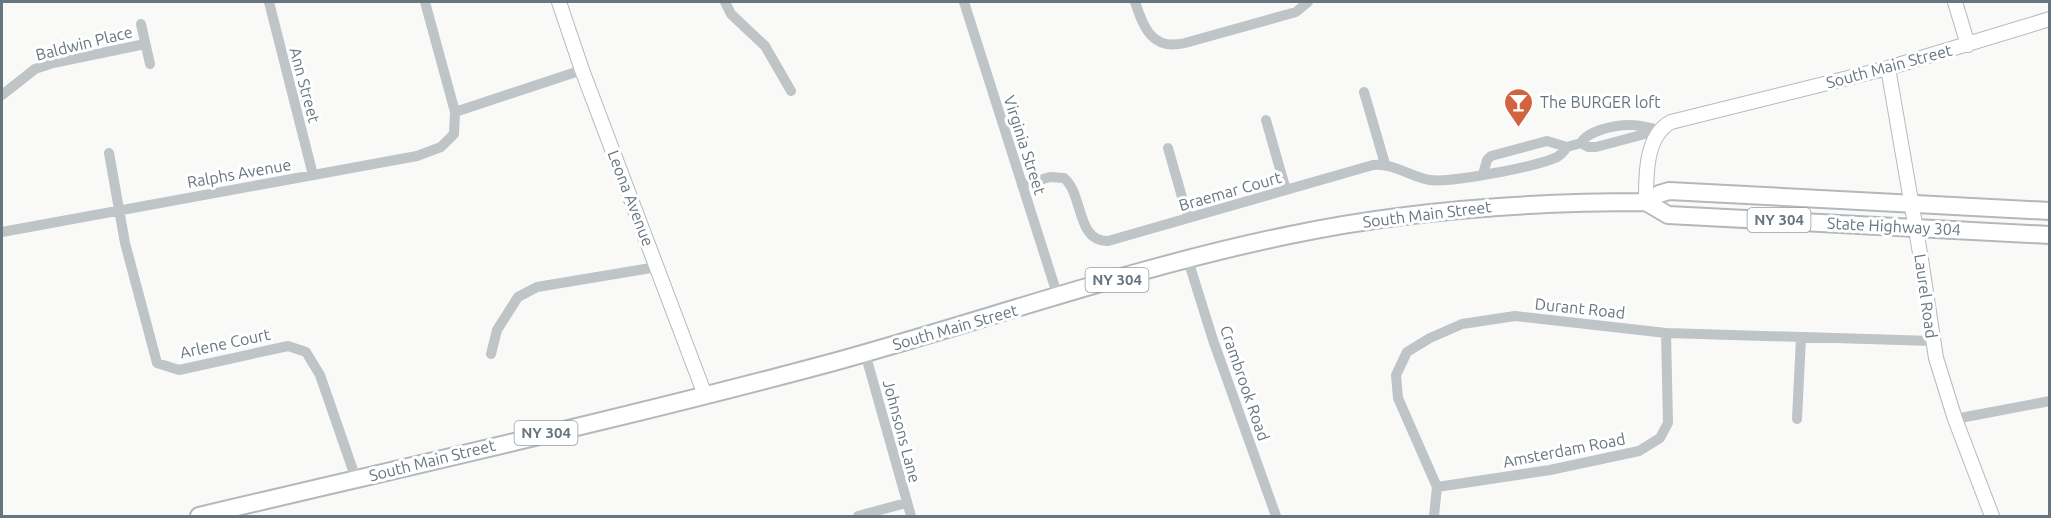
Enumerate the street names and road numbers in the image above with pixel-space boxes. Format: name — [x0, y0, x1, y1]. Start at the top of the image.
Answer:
street label: Baldwin Place — [34, 22, 134, 64]
street label: South Main Street — [1824, 40, 1955, 91]
street label: Ann Street — [286, 45, 324, 125]
street label: Virginia Street — [1000, 93, 1050, 198]
street label: Leona Avenue — [604, 148, 658, 248]
street label: Ralphs Avenue — [186, 155, 292, 191]
street label: Braemar Court — [1177, 168, 1284, 214]
street label: South Main Street — [1362, 197, 1493, 231]
road number: NY 304 — [1748, 208, 1810, 232]
street label: State Highway 304 — [1827, 214, 1961, 238]
street label: Laurel Road — [1911, 253, 1941, 339]
road number: NY 304 — [1086, 268, 1148, 292]
street label: Durant Road — [1534, 294, 1626, 322]
street label: South Main Street — [890, 300, 1020, 353]
street label: Crambrook Road — [1217, 323, 1273, 443]
street label: Arlene Court — [178, 325, 272, 361]
street label: Johnsons Lane — [880, 378, 924, 484]
road number: NY 304 — [514, 421, 578, 445]
street label: Amsterdam Road — [1501, 429, 1627, 471]
street label: South Main Street — [367, 435, 498, 484]

